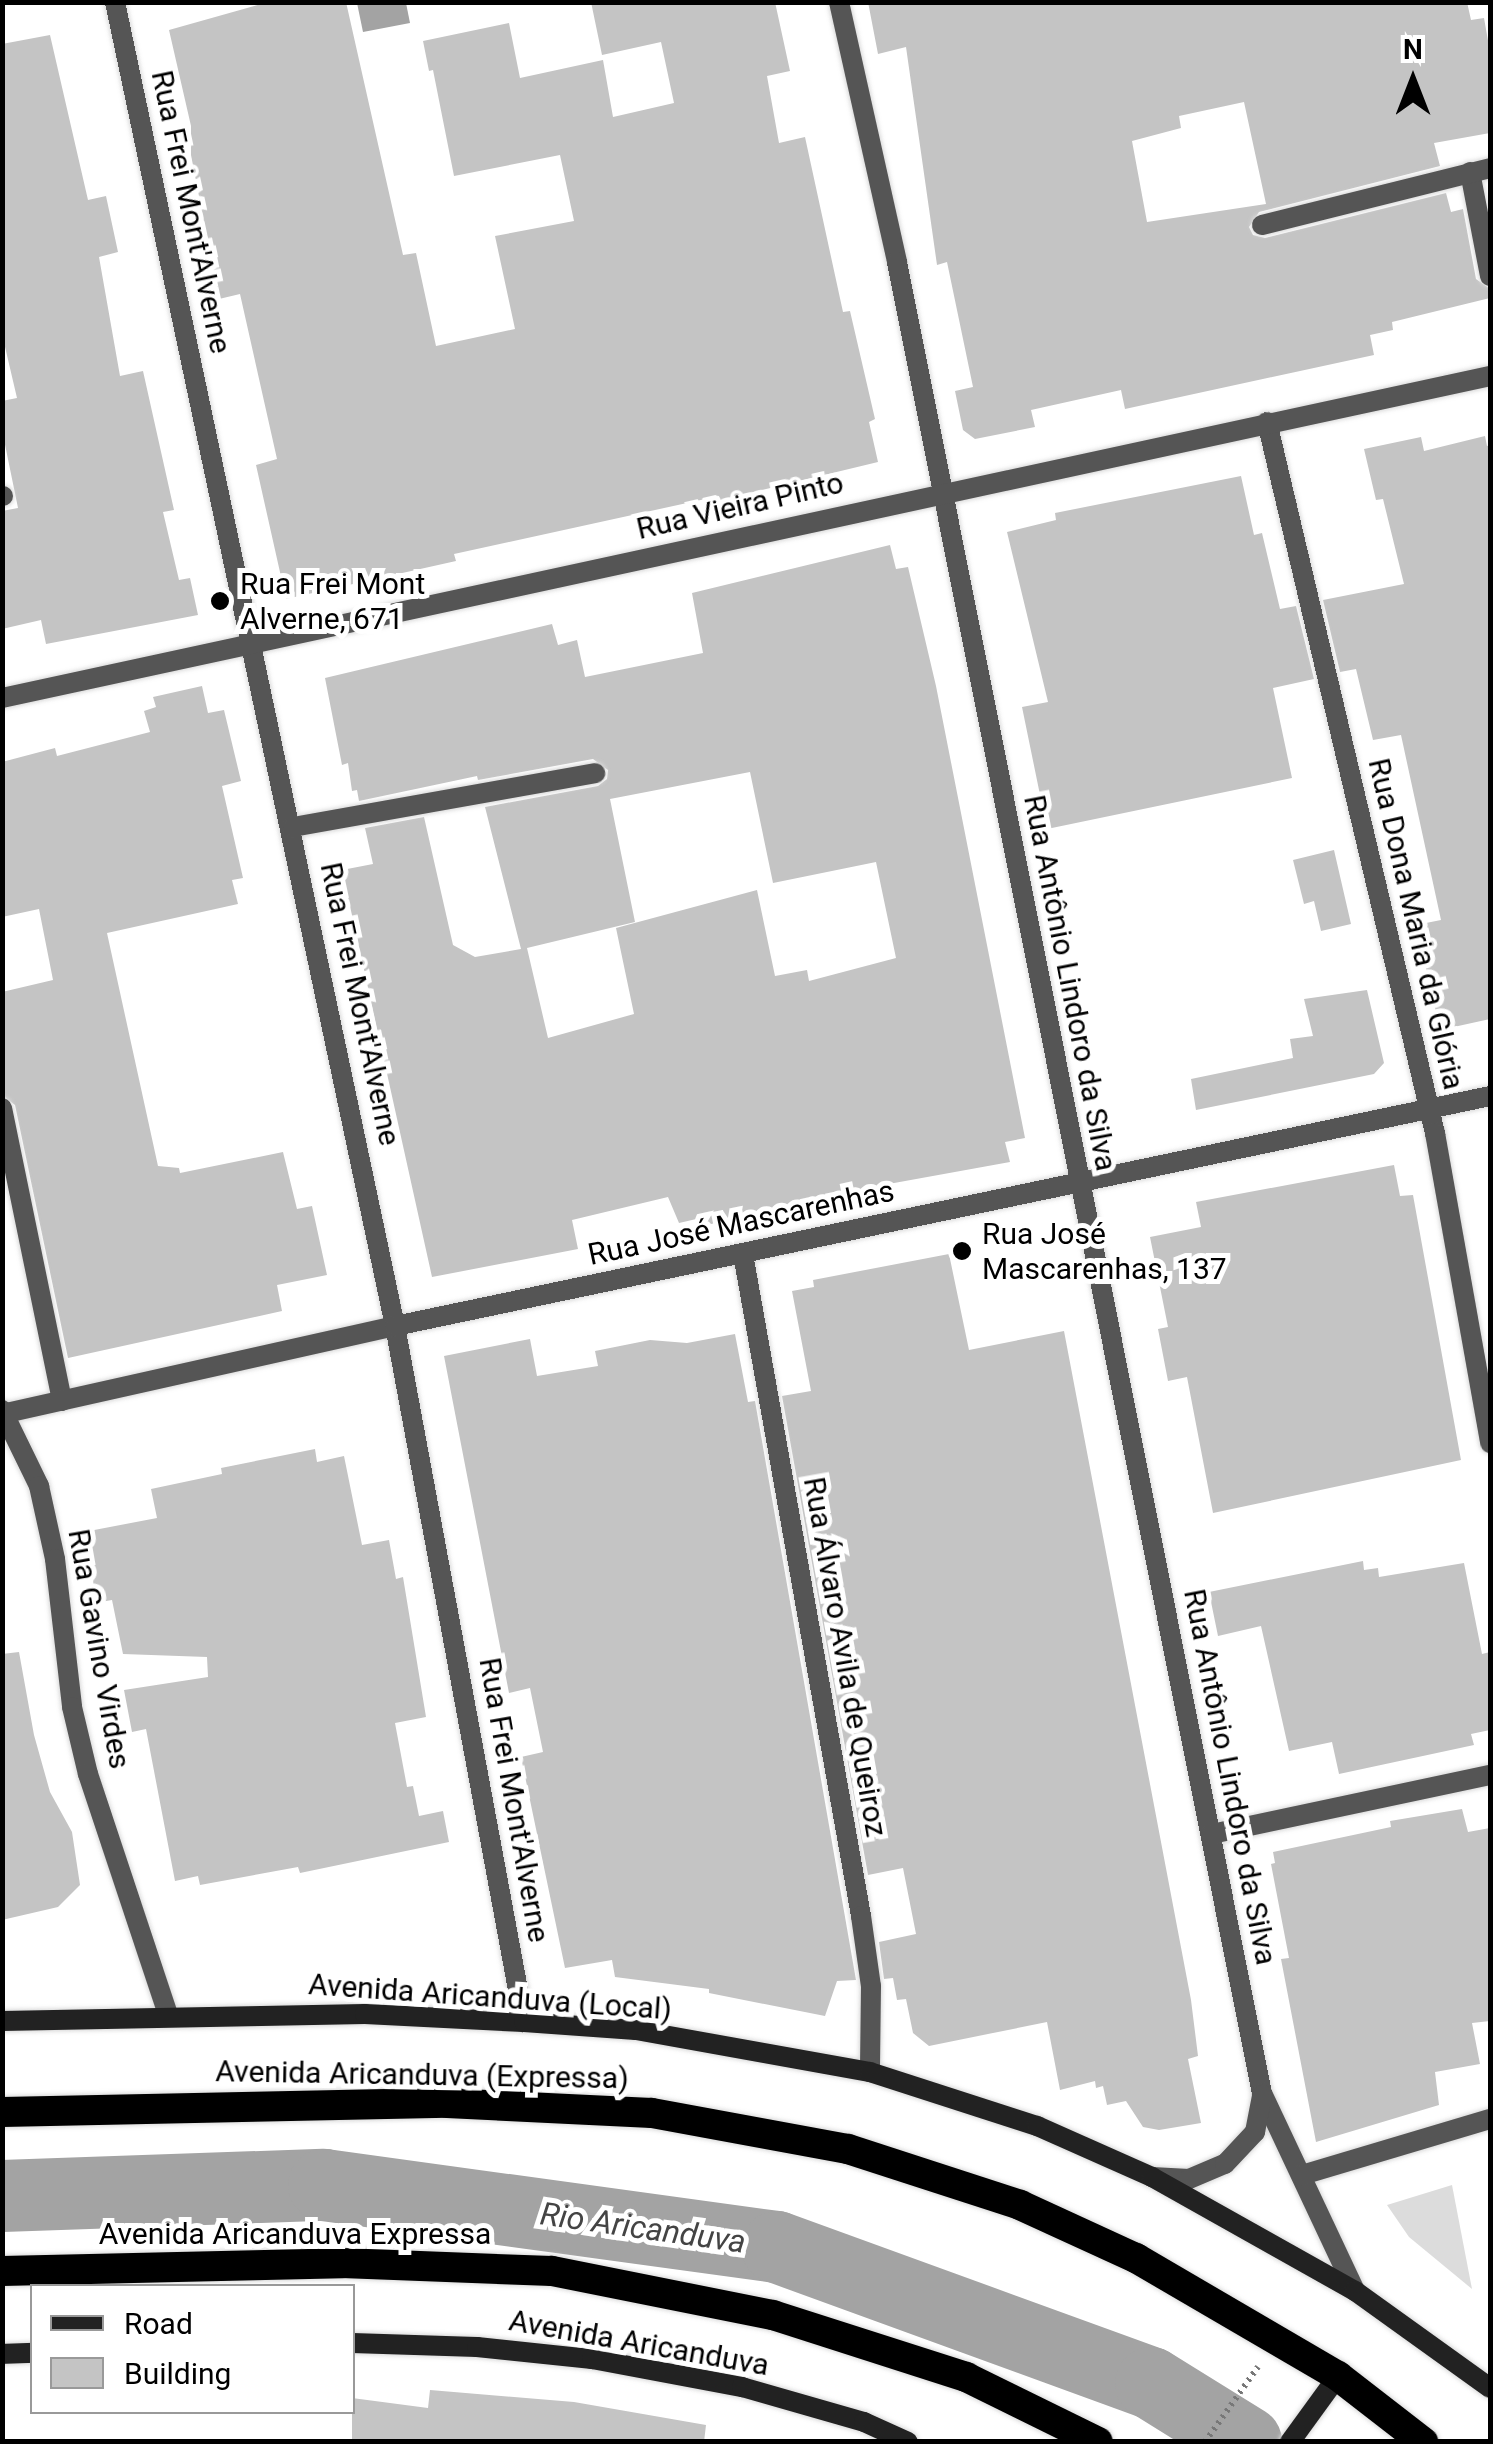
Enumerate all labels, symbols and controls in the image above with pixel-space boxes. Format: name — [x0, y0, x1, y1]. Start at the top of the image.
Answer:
north arrow — [1363, 30, 1463, 130]
text: N — [1403, 33, 1423, 66]
street label: Rua Frei Mont'Alverne — [143, 67, 239, 357]
street label: Rua Vieira Pinto — [633, 465, 847, 547]
place label: Rua Frei Mont Alverne, 671 — [240, 566, 425, 636]
marker: Rua Frei Mont Alverne, 671 — [209, 590, 231, 612]
street label: Rua Dona Maria da Glória — [1360, 755, 1472, 1093]
street label: Rua Antônio Lindoro da Silva — [1016, 792, 1124, 1174]
street label: Rua Frei Mont'Alverne — [312, 859, 408, 1149]
street label: Rua José Mascarenhas — [585, 1173, 897, 1273]
place label: Rua José Mascarenhas, 137 — [982, 1216, 1227, 1286]
marker: Rua José Mascarenhas, 137 — [951, 1240, 973, 1262]
street label: Rua Álvaro Avila de Queiroz — [796, 1474, 894, 1840]
street label: Rua Gavino Virdes — [60, 1526, 138, 1772]
street label: Rua Antônio Lindoro da Silva — [1176, 1586, 1284, 1968]
street label: Rua Frei Mont'Alverne — [471, 1655, 557, 1945]
street label: Avenida Aricanduva (Local) — [307, 1966, 673, 2028]
street label: Avenida Aricanduva (Expressa) — [215, 2053, 629, 2097]
water label: Rio Aricanduva — [538, 2195, 748, 2261]
street label: Avenida Aricanduva Expressa — [99, 2216, 491, 2252]
legend — [30, 2284, 355, 2414]
street label: Avenida Aricanduva — [506, 2302, 772, 2384]
text: Road — [124, 2306, 193, 2341]
text: Building — [124, 2356, 231, 2391]

